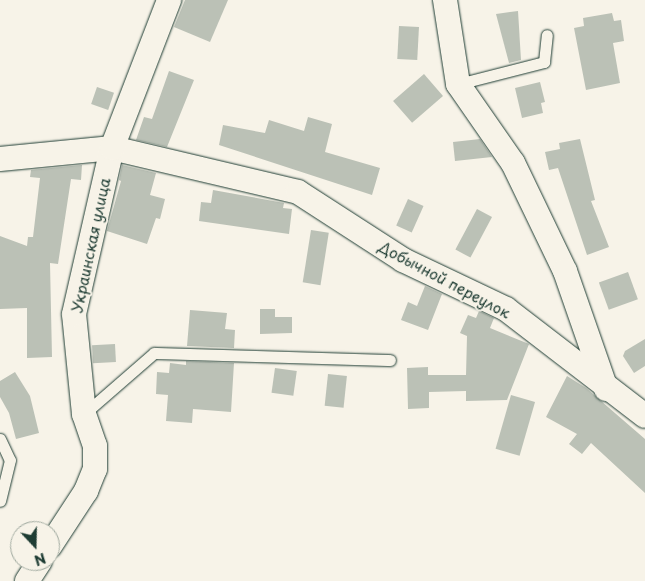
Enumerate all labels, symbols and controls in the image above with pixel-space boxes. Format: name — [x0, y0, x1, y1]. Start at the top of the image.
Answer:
street label: Украинская улица — [67, 176, 113, 314]
street label: Добычной переулок — [376, 237, 514, 321]
north arrow — [10, 521, 60, 571]
text: N — [31, 548, 49, 571]

